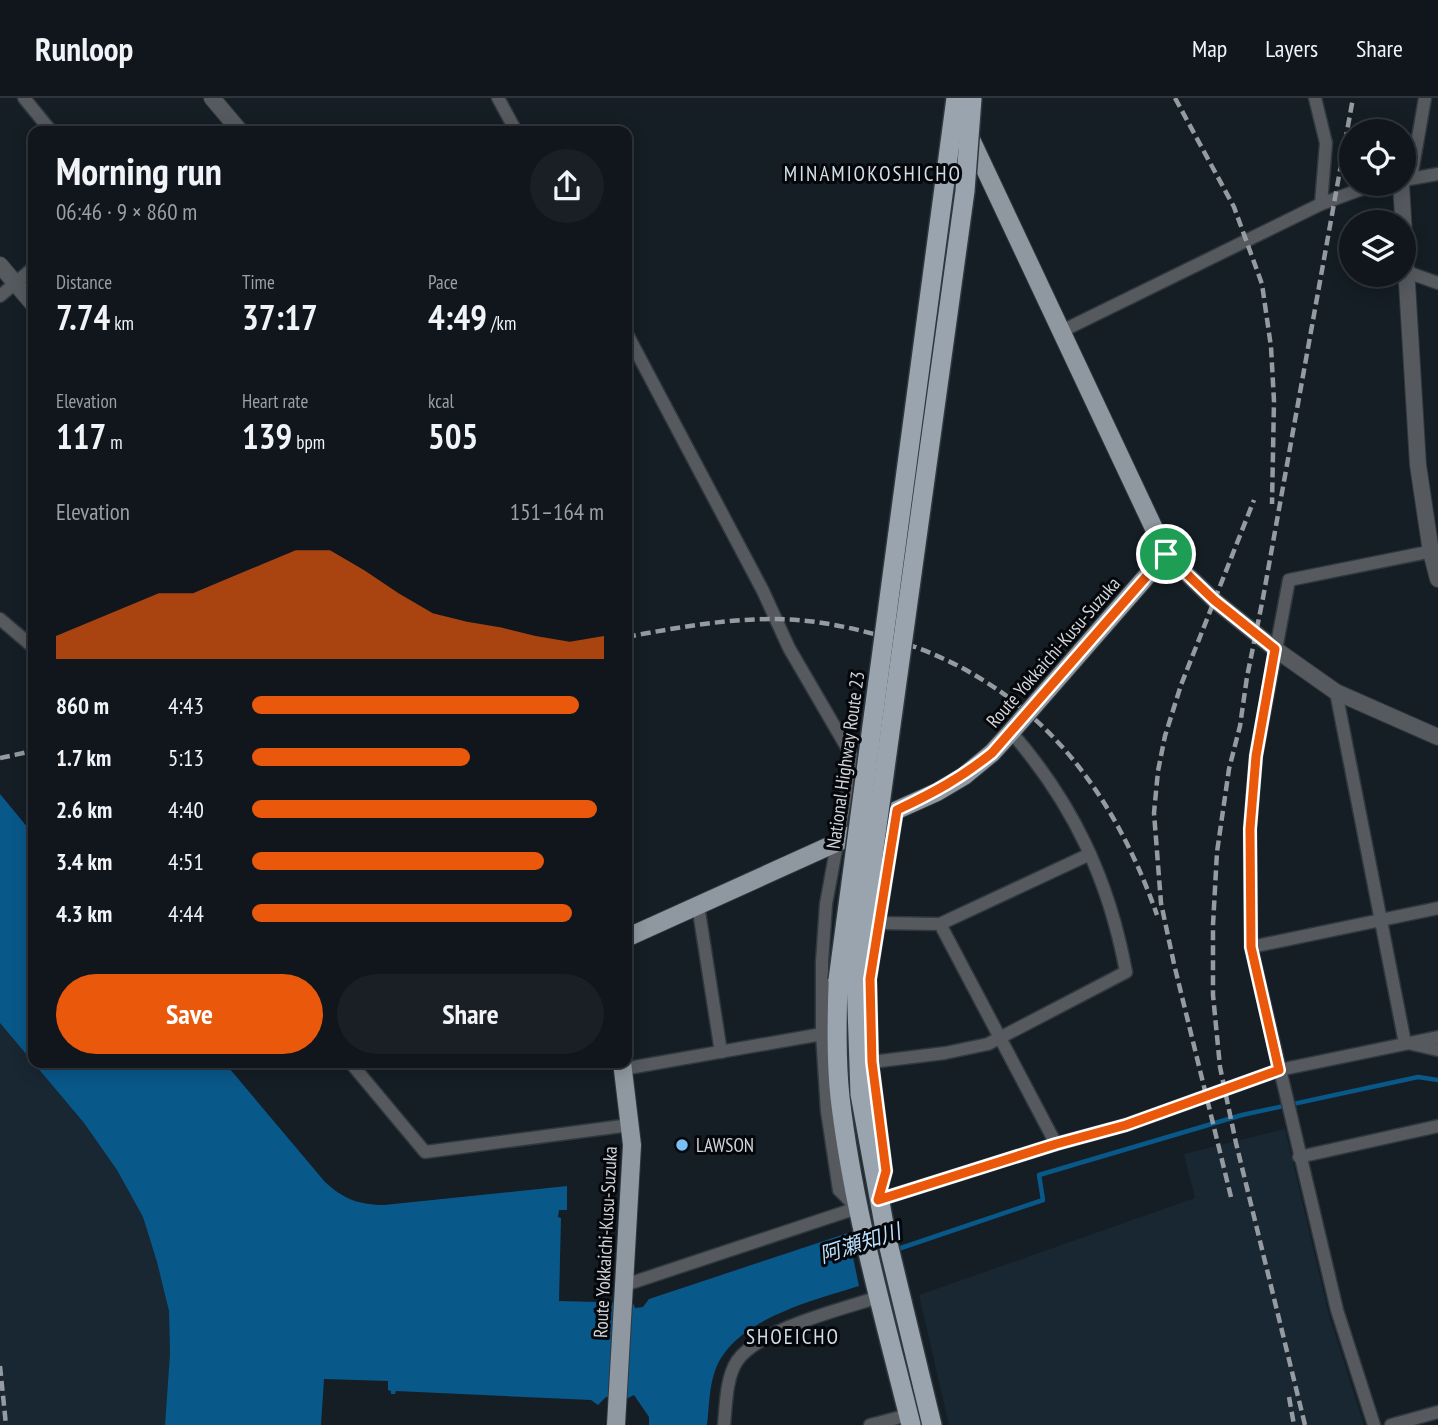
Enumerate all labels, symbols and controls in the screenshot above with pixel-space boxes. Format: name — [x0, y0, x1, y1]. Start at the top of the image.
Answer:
text: Runloop — [35, 27, 133, 70]
text: Map — [1192, 33, 1227, 64]
text: Layers — [1265, 33, 1318, 64]
text: Share — [1356, 33, 1403, 64]
map controls — [1339, 119, 1416, 287]
button: locate — [1339, 119, 1416, 196]
text: Morning run — [56, 146, 222, 195]
button: share — [530, 149, 604, 223]
district label: MINAMIOKOSHICHO — [784, 160, 962, 187]
text: 06:46 · 9 × 860 m — [56, 197, 197, 226]
button: layers — [1339, 210, 1416, 287]
text: Distance — [56, 270, 112, 294]
text: Time — [242, 270, 275, 294]
text: Pace — [428, 270, 458, 294]
text: 7.74 — [56, 294, 110, 340]
text: 37:17 — [242, 294, 318, 340]
text: 4:49 — [428, 294, 487, 340]
text: km — [110, 311, 134, 335]
text: /km — [487, 311, 516, 335]
text: Elevation — [56, 389, 117, 413]
text: Heart rate — [242, 389, 308, 413]
text: kcal — [428, 389, 454, 413]
text: 117 — [56, 413, 106, 459]
text: 139 — [242, 413, 292, 459]
text: 505 — [428, 413, 478, 459]
text: m — [106, 430, 123, 454]
text: bpm — [292, 430, 325, 454]
text: Elevation — [56, 497, 130, 526]
text: 151–164 m — [510, 497, 604, 526]
pin — [1136, 524, 1196, 584]
icon: arrive — [1147, 535, 1185, 573]
street label: Route Yokkaichi-Kusu-Suzuka — [981, 572, 1125, 732]
street label: National Highway Route 23 — [821, 670, 869, 850]
text: 860 m — [56, 691, 109, 720]
text: 4:43 — [168, 691, 204, 720]
text: 1.7 km — [56, 743, 111, 772]
text: 5:13 — [168, 743, 204, 772]
text: 2.6 km — [56, 795, 112, 824]
text: 4:40 — [168, 795, 204, 824]
text: 3.4 km — [56, 847, 112, 876]
text: 4:51 — [168, 847, 204, 876]
text: 4.3 km — [56, 899, 112, 928]
text: 4:44 — [168, 899, 204, 928]
button: Save — [56, 974, 323, 1054]
button: Share — [337, 974, 604, 1054]
place label: LAWSON — [696, 1133, 754, 1157]
marker: LAWSON — [674, 1137, 690, 1153]
street label: Route Yokkaichi-Kusu-Suzuka — [588, 1146, 622, 1338]
water label: 阿瀬知川 — [816, 1217, 906, 1269]
district label: SHOEICHO — [746, 1323, 840, 1350]

